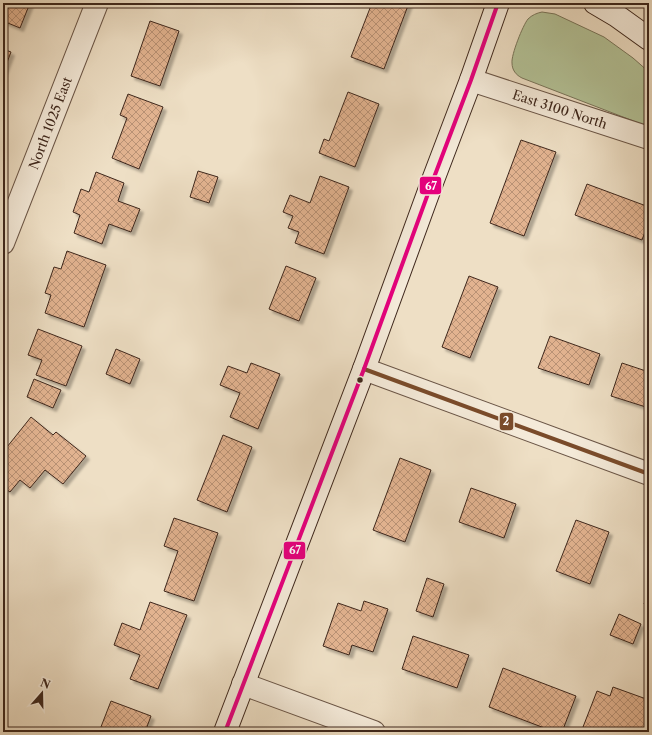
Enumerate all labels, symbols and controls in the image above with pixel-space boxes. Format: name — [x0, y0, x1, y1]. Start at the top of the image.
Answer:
street label: North 1025 East — [25, 74, 75, 171]
street label: East 3100 North — [511, 86, 609, 132]
line badge: 67 — [419, 176, 442, 195]
text: 67 — [425, 179, 437, 193]
unlabelled marker — [355, 375, 365, 385]
line badge: 2 — [499, 412, 514, 431]
text: 2 — [503, 414, 510, 428]
line badge: 67 — [283, 541, 306, 560]
text: 67 — [289, 543, 301, 557]
north arrow — [22, 673, 62, 713]
text: N — [39, 675, 53, 692]

